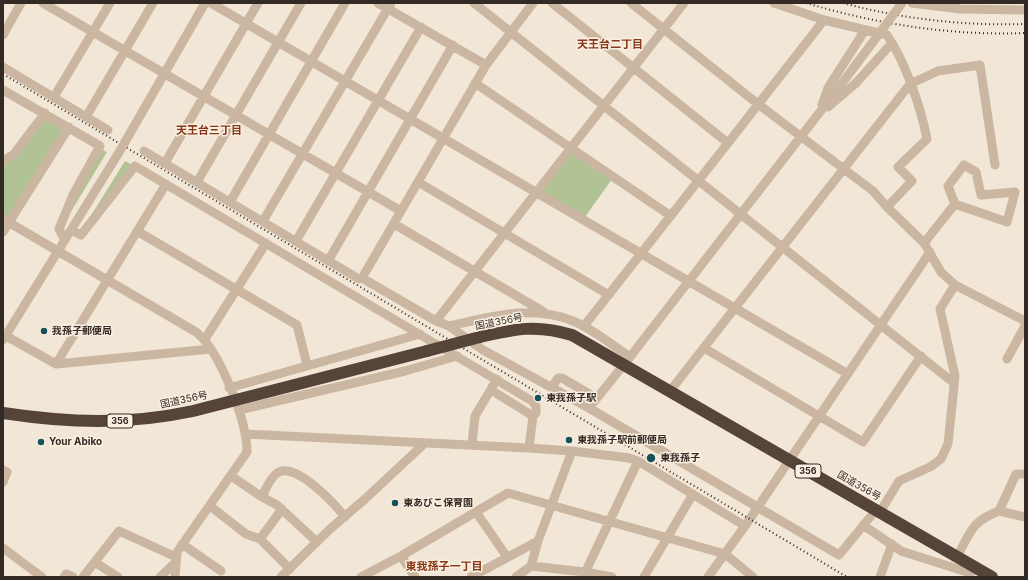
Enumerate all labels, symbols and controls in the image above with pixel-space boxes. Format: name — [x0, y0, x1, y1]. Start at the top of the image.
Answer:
district label: 天王台二丁目 — [577, 38, 643, 52]
district label: 天王台三丁目 — [176, 124, 242, 138]
street label: 国道356号 — [474, 311, 524, 333]
place label: 我孫子郵便局 — [52, 325, 112, 337]
marker: 我孫子郵便局 — [39, 326, 49, 336]
street label: 国道356号 — [159, 389, 209, 411]
place label: 東我孫子駅 — [546, 392, 596, 404]
marker: 東我孫子駅 — [533, 393, 543, 403]
road number: 356 — [107, 414, 133, 428]
place label: 東我孫子駅前郵便局 — [577, 434, 667, 446]
marker: 東我孫子駅前郵便局 — [564, 435, 574, 445]
place label: Your Abiko — [49, 436, 102, 448]
marker: Your Abiko — [36, 437, 46, 447]
marker: 東我孫子 — [645, 452, 657, 464]
place label: 東我孫子 — [660, 452, 700, 464]
road number: 356 — [795, 464, 821, 478]
street label: 国道356号 — [835, 469, 883, 503]
place label: 東あびこ保育園 — [403, 497, 473, 509]
marker: 東あびこ保育園 — [390, 498, 400, 508]
district label: 東我孫子一丁目 — [406, 560, 482, 574]

